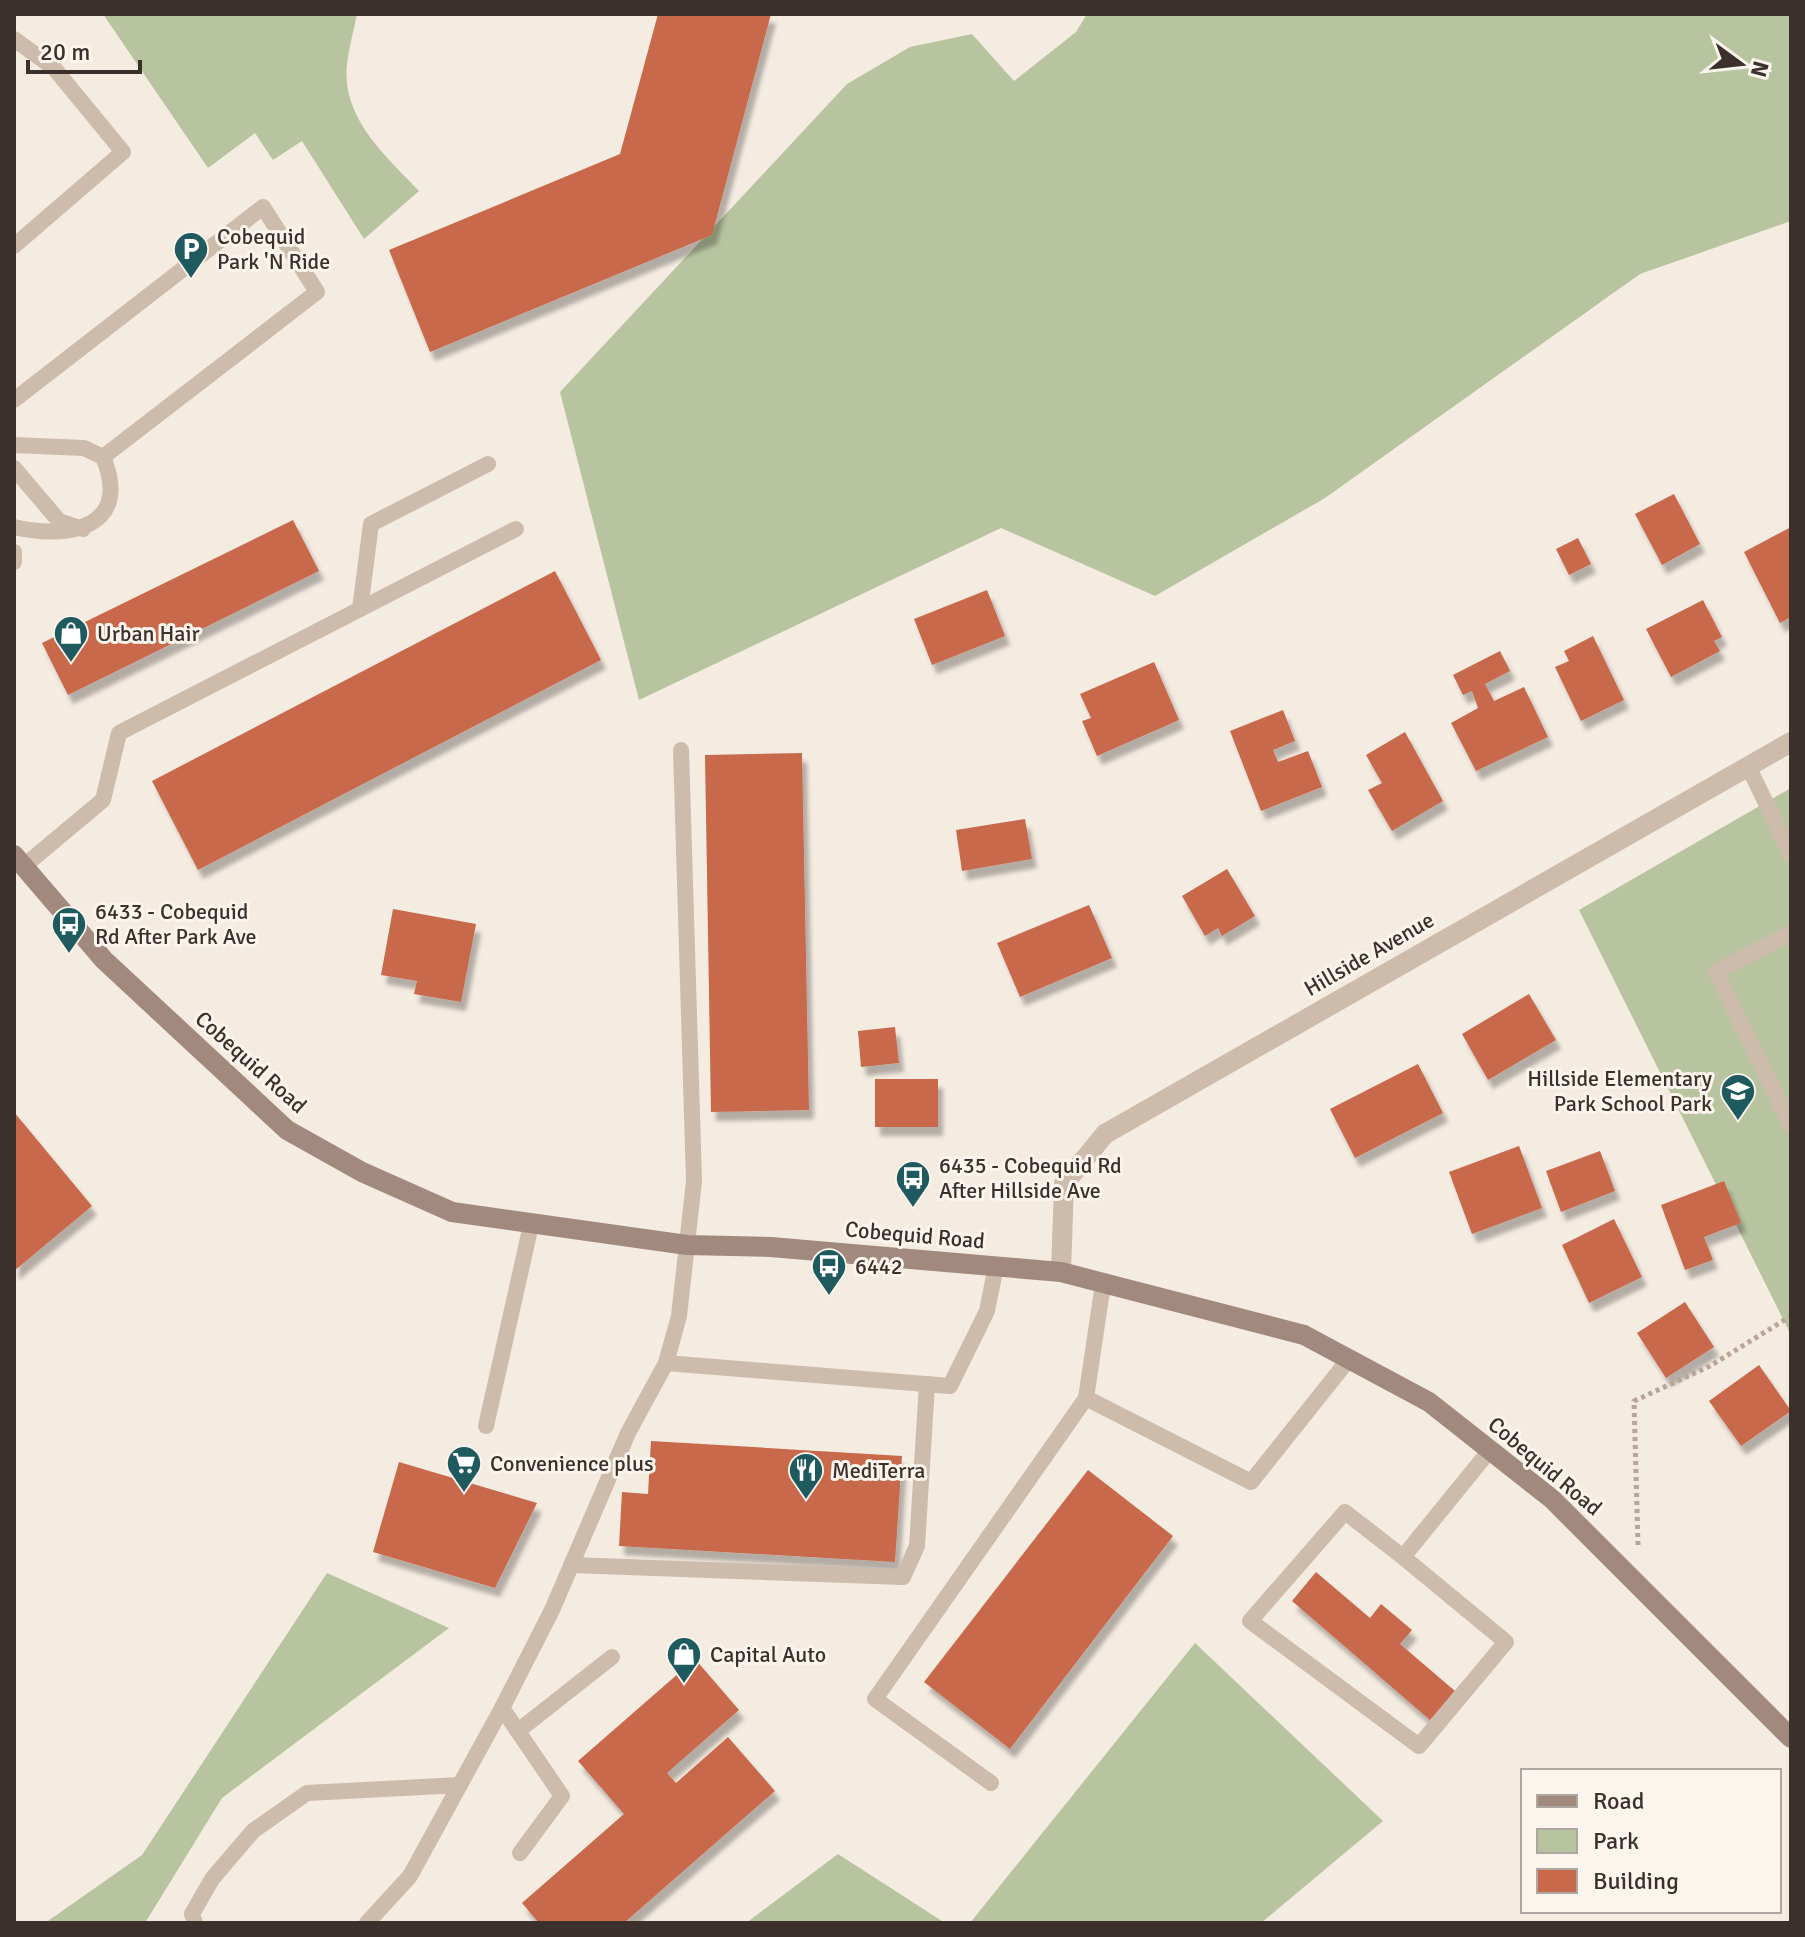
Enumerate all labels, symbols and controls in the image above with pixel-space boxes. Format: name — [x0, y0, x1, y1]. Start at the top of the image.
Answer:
scale bar — [28, 24, 140, 74]
north arrow — [1701, 24, 1781, 104]
text: 20 m — [40, 37, 90, 67]
text: N — [1745, 58, 1775, 80]
place label: Cobequid Park 'N Ride — [217, 223, 330, 275]
parking icon: Cobequid Park 'N Ride — [172, 230, 210, 280]
shop icon: Urban Hair — [52, 614, 90, 664]
place label: Urban Hair — [97, 620, 200, 647]
place label: 6433 - Cobequid Rd After Park Ave — [95, 898, 257, 950]
bus stop icon: 6433 - Cobequid Rd After Park Ave — [50, 905, 88, 955]
street label: Hillside Avenue — [1299, 906, 1439, 1002]
street label: Cobequid Road — [190, 1005, 312, 1119]
place label: Hillside Elementary Park School Park — [1527, 1065, 1713, 1117]
school or university icon: Hillside Elementary Park School Park — [1719, 1072, 1757, 1122]
place label: 6435 - Cobequid Rd After Hillside Ave — [939, 1152, 1122, 1204]
bus stop icon: 6435 - Cobequid Rd After Hillside Ave — [894, 1159, 932, 1209]
street label: Cobequid Road — [844, 1215, 986, 1255]
bus stop icon: 6442 — [810, 1247, 848, 1297]
place label: 6442 — [855, 1253, 903, 1280]
street label: Cobequid Road — [1483, 1411, 1607, 1521]
supermarket icon: Convenience plus — [445, 1444, 483, 1494]
place label: Convenience plus — [490, 1450, 654, 1477]
restaurant icon: MediTerra — [787, 1451, 825, 1501]
place label: MediTerra — [832, 1457, 926, 1484]
shop icon: Capital Auto — [665, 1635, 703, 1685]
place label: Capital Auto — [710, 1641, 826, 1668]
legend — [1521, 1769, 1781, 1913]
text: Road — [1593, 1786, 1644, 1816]
text: Park — [1593, 1826, 1639, 1856]
text: Building — [1593, 1866, 1679, 1896]

